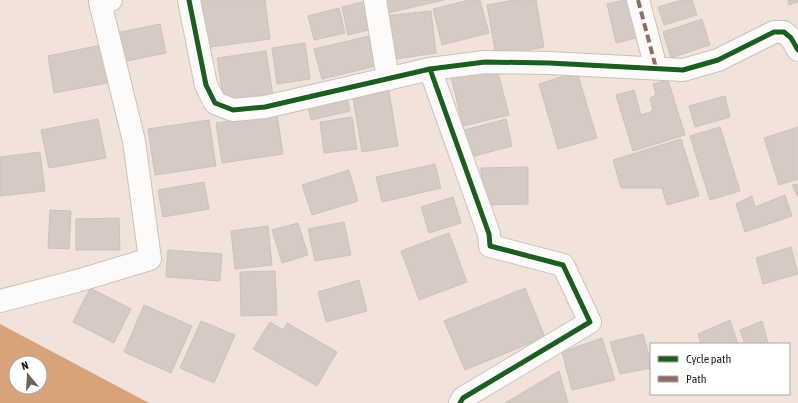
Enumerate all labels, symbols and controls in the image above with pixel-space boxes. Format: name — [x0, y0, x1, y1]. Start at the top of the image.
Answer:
legend — [650, 343, 790, 395]
text: Cycle path — [686, 352, 731, 366]
north arrow — [8, 355, 48, 395]
text: N — [20, 359, 30, 372]
text: Path — [686, 372, 707, 386]

